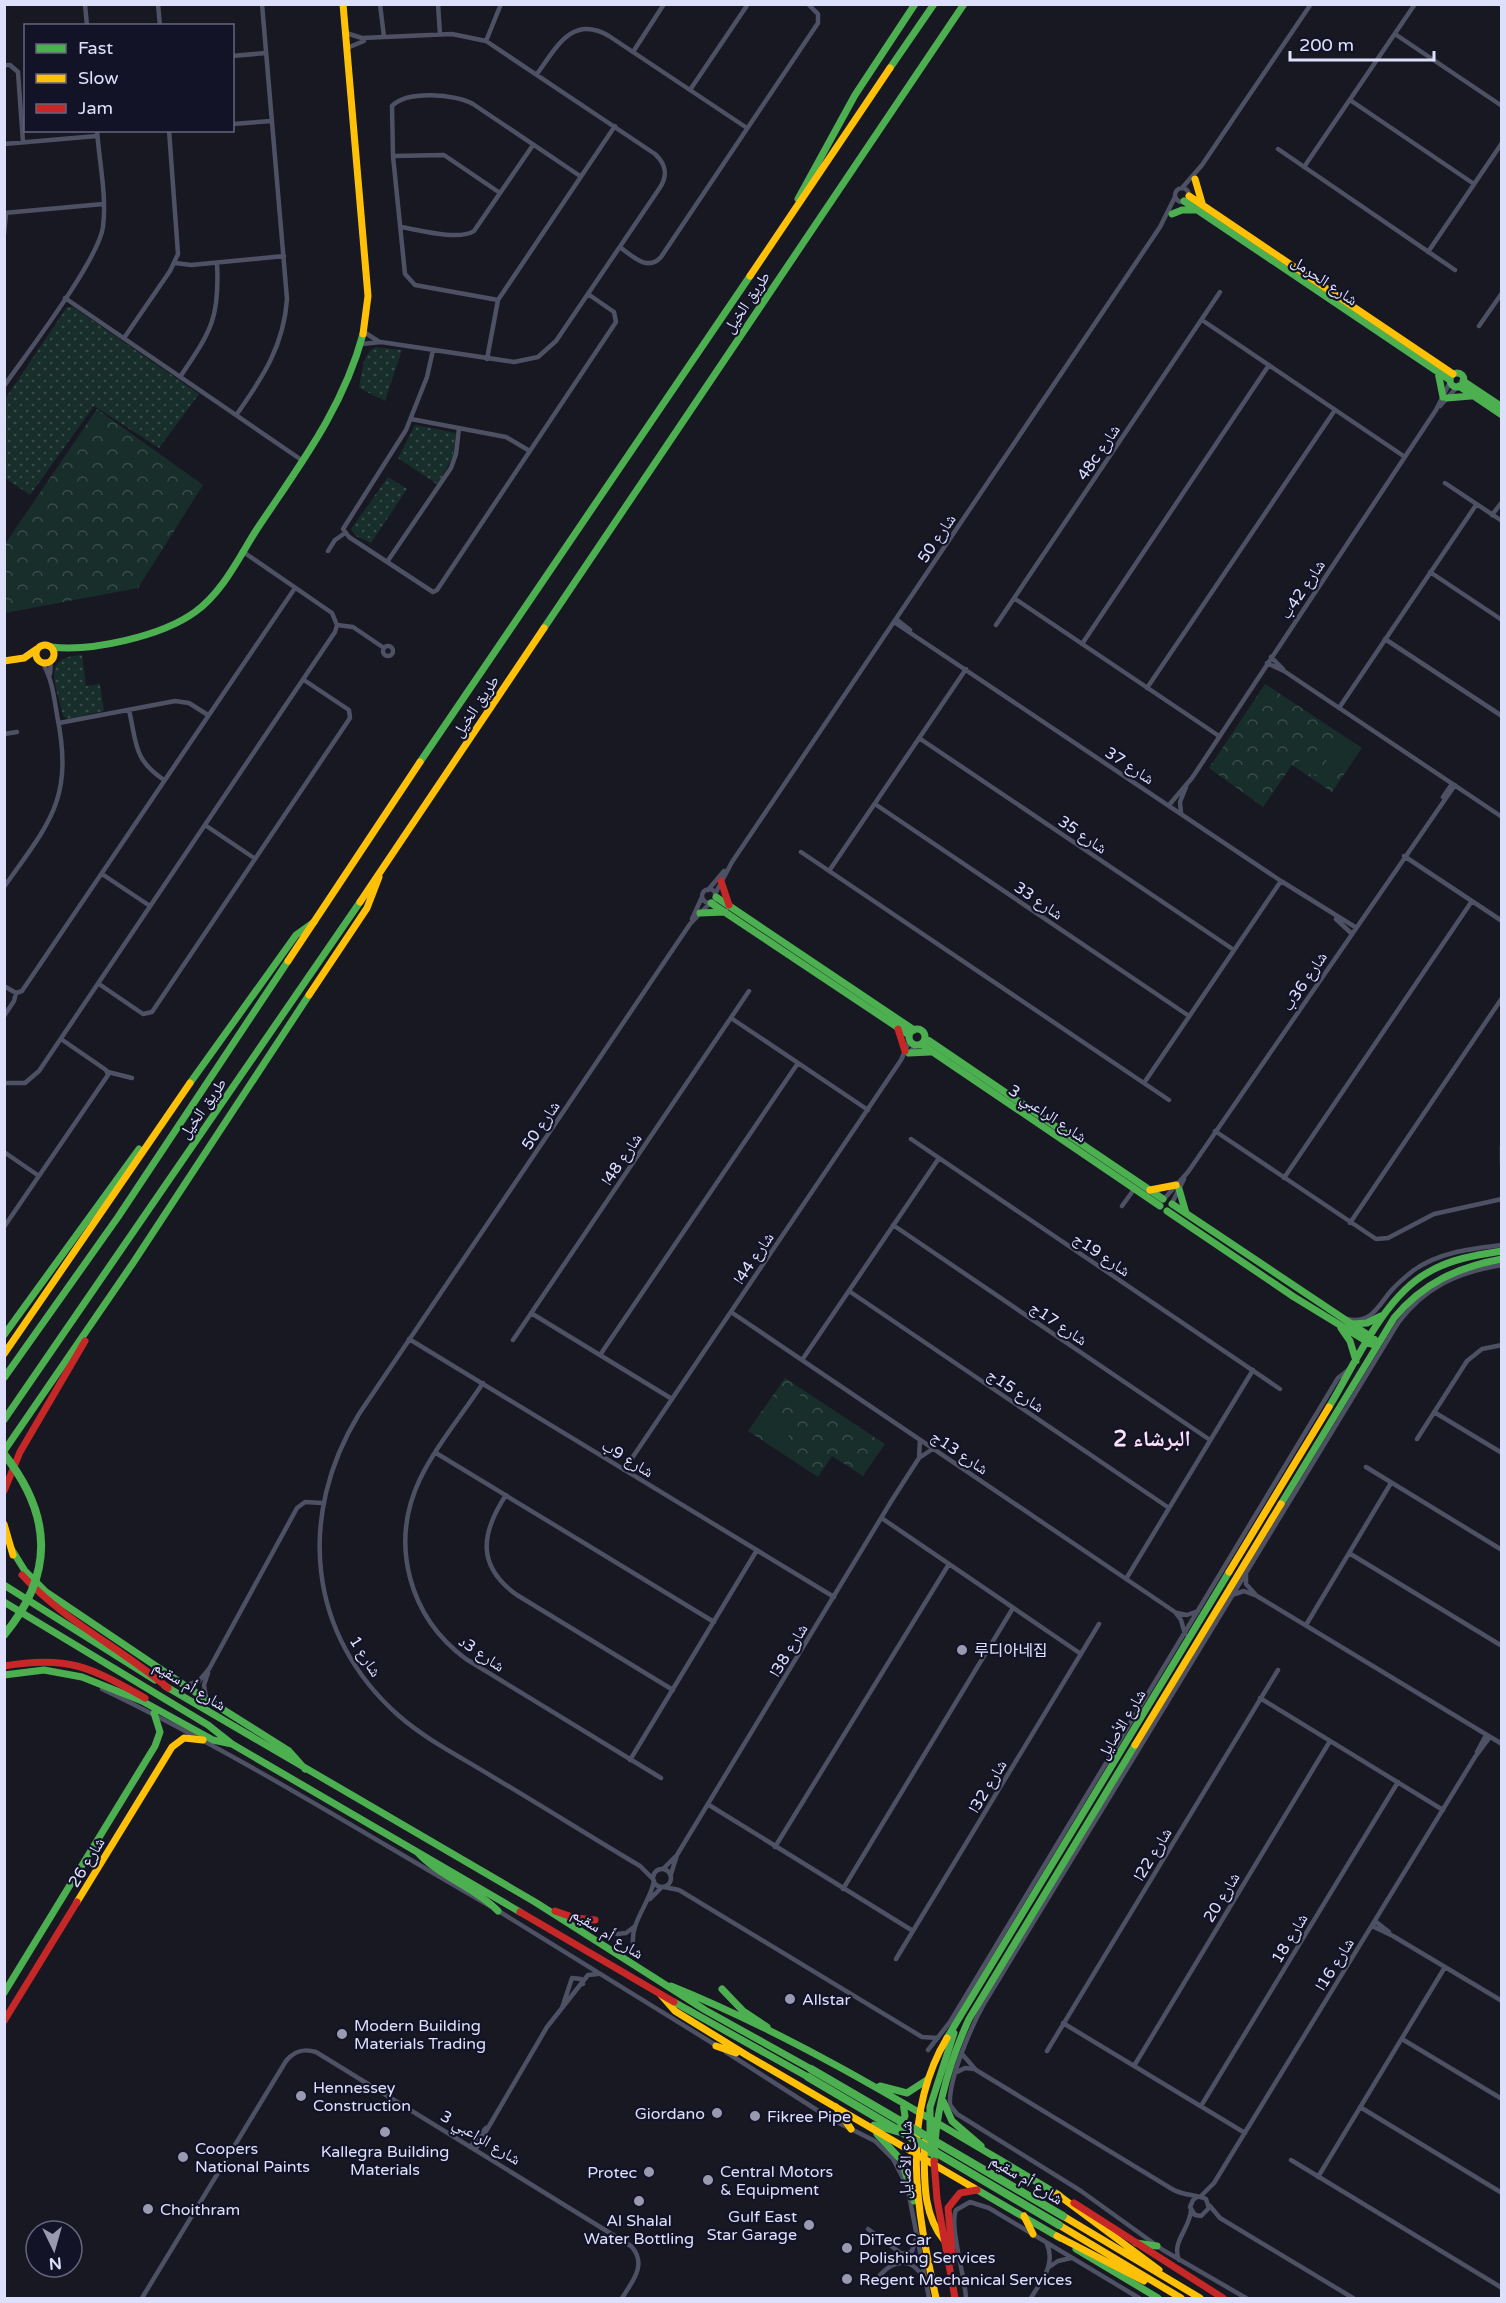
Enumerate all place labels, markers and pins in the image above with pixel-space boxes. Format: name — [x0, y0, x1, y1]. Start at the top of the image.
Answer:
place label: 루디아네집 — [974, 1641, 1048, 1661]
marker: 루디아네집 — [955, 1643, 969, 1657]
place label: Allstar — [802, 1990, 852, 2010]
marker: Allstar — [783, 1992, 797, 2006]
place label: Modern Building Materials Trading — [354, 2016, 486, 2054]
marker: Modern Building Materials Trading — [335, 2027, 349, 2041]
place label: Hennessey Construction — [313, 2078, 411, 2116]
marker: Hennessey Construction — [294, 2089, 308, 2103]
place label: Giordano — [635, 2104, 705, 2124]
marker: Giordano — [710, 2106, 724, 2120]
place label: Fikree Pipe — [767, 2107, 851, 2127]
marker: Fikree Pipe — [748, 2109, 762, 2123]
marker: Kallegra Building Materials — [378, 2125, 392, 2139]
place label: Coopers National Paints — [195, 2139, 310, 2177]
place label: Kallegra Building Materials — [321, 2142, 449, 2180]
marker: Coopers National Paints — [176, 2150, 190, 2164]
place label: Central Motors & Equipment — [720, 2162, 833, 2200]
place label: Protec — [587, 2163, 637, 2183]
marker: Protec — [642, 2165, 656, 2179]
marker: Central Motors & Equipment — [701, 2173, 715, 2187]
marker: Al Shalal Water Bottling — [632, 2194, 646, 2208]
place label: Choithram — [160, 2200, 240, 2220]
marker: Choithram — [141, 2202, 155, 2216]
place label: Gulf East Star Garage — [707, 2207, 797, 2245]
place label: Al Shalal Water Bottling — [584, 2211, 694, 2249]
marker: Gulf East Star Garage — [802, 2218, 816, 2232]
place label: DiTec Car Polishing Services — [859, 2230, 995, 2268]
marker: DiTec Car Polishing Services — [840, 2241, 854, 2255]
place label: Regent Mechanical Services — [859, 2270, 1072, 2290]
marker: Regent Mechanical Services — [840, 2272, 854, 2286]

